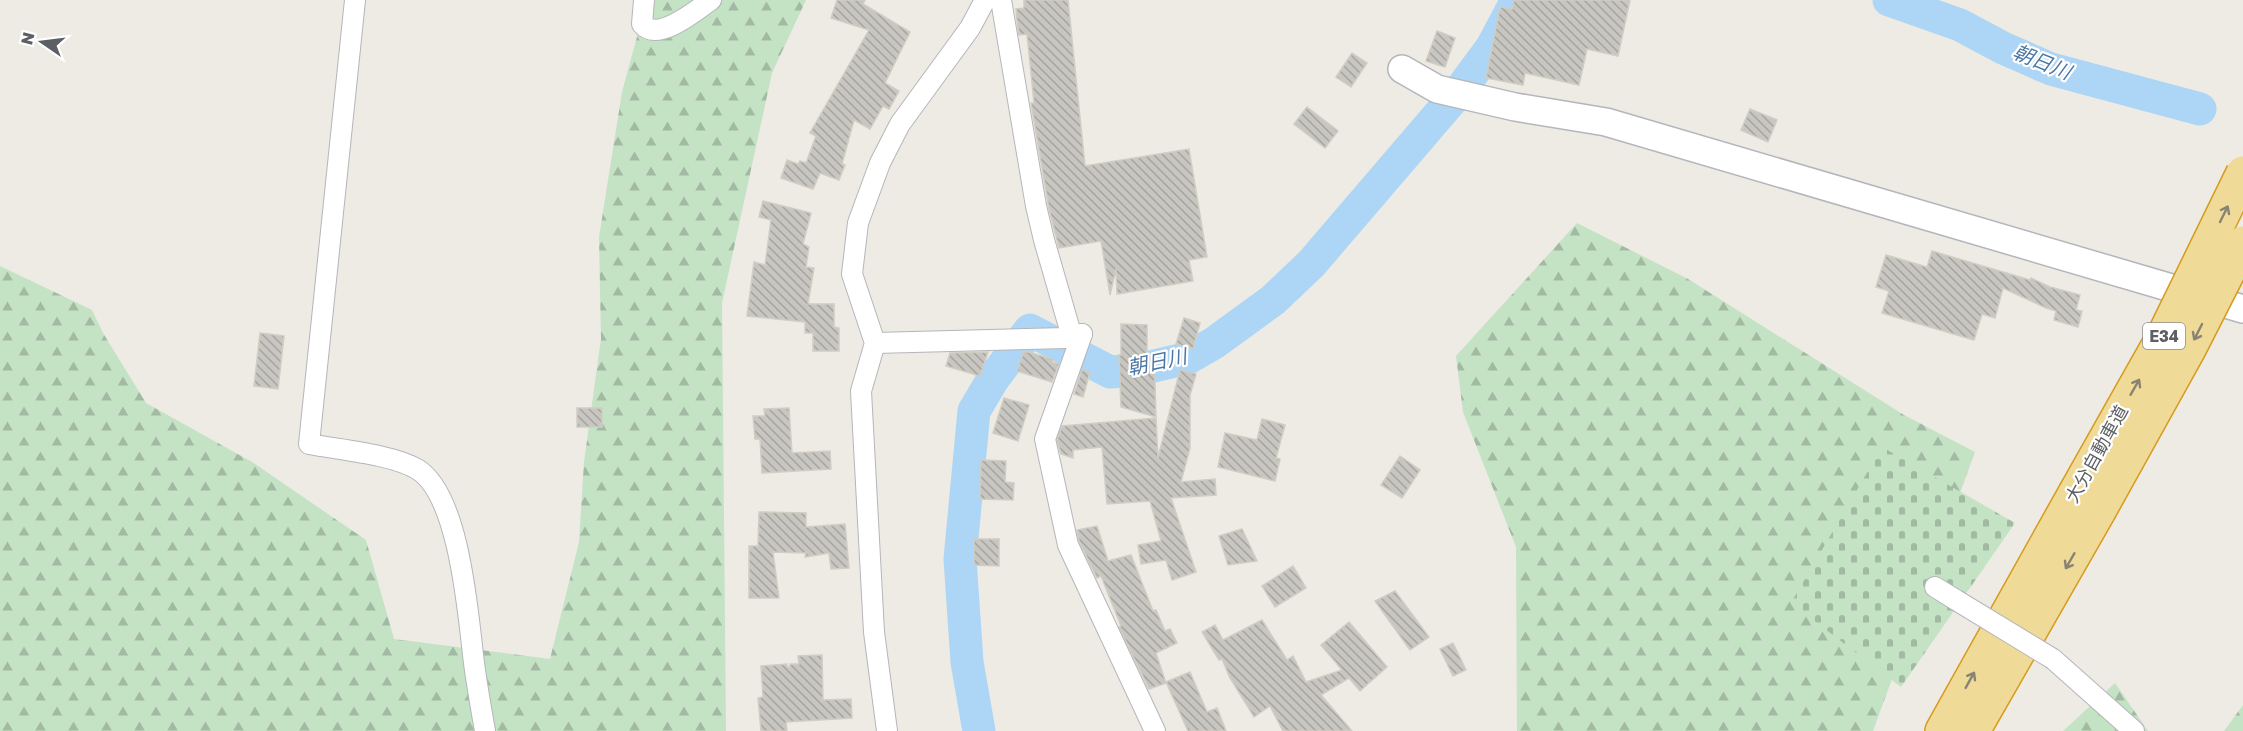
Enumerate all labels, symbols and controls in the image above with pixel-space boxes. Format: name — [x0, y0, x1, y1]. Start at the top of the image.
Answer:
north arrow — [12, 12, 72, 72]
text: N — [16, 30, 39, 47]
water label: 朝日川 — [2010, 39, 2077, 84]
one-way arrow — [2219, 205, 2230, 223]
road number: E34 — [2143, 323, 2185, 349]
one-way arrow — [2191, 323, 2203, 341]
water label: 朝日川 — [1125, 343, 1191, 379]
one-way arrow — [2129, 379, 2141, 396]
street label: 大分自動車道 — [2060, 401, 2132, 506]
one-way arrow — [2063, 552, 2075, 569]
one-way arrow — [1964, 672, 1976, 689]

